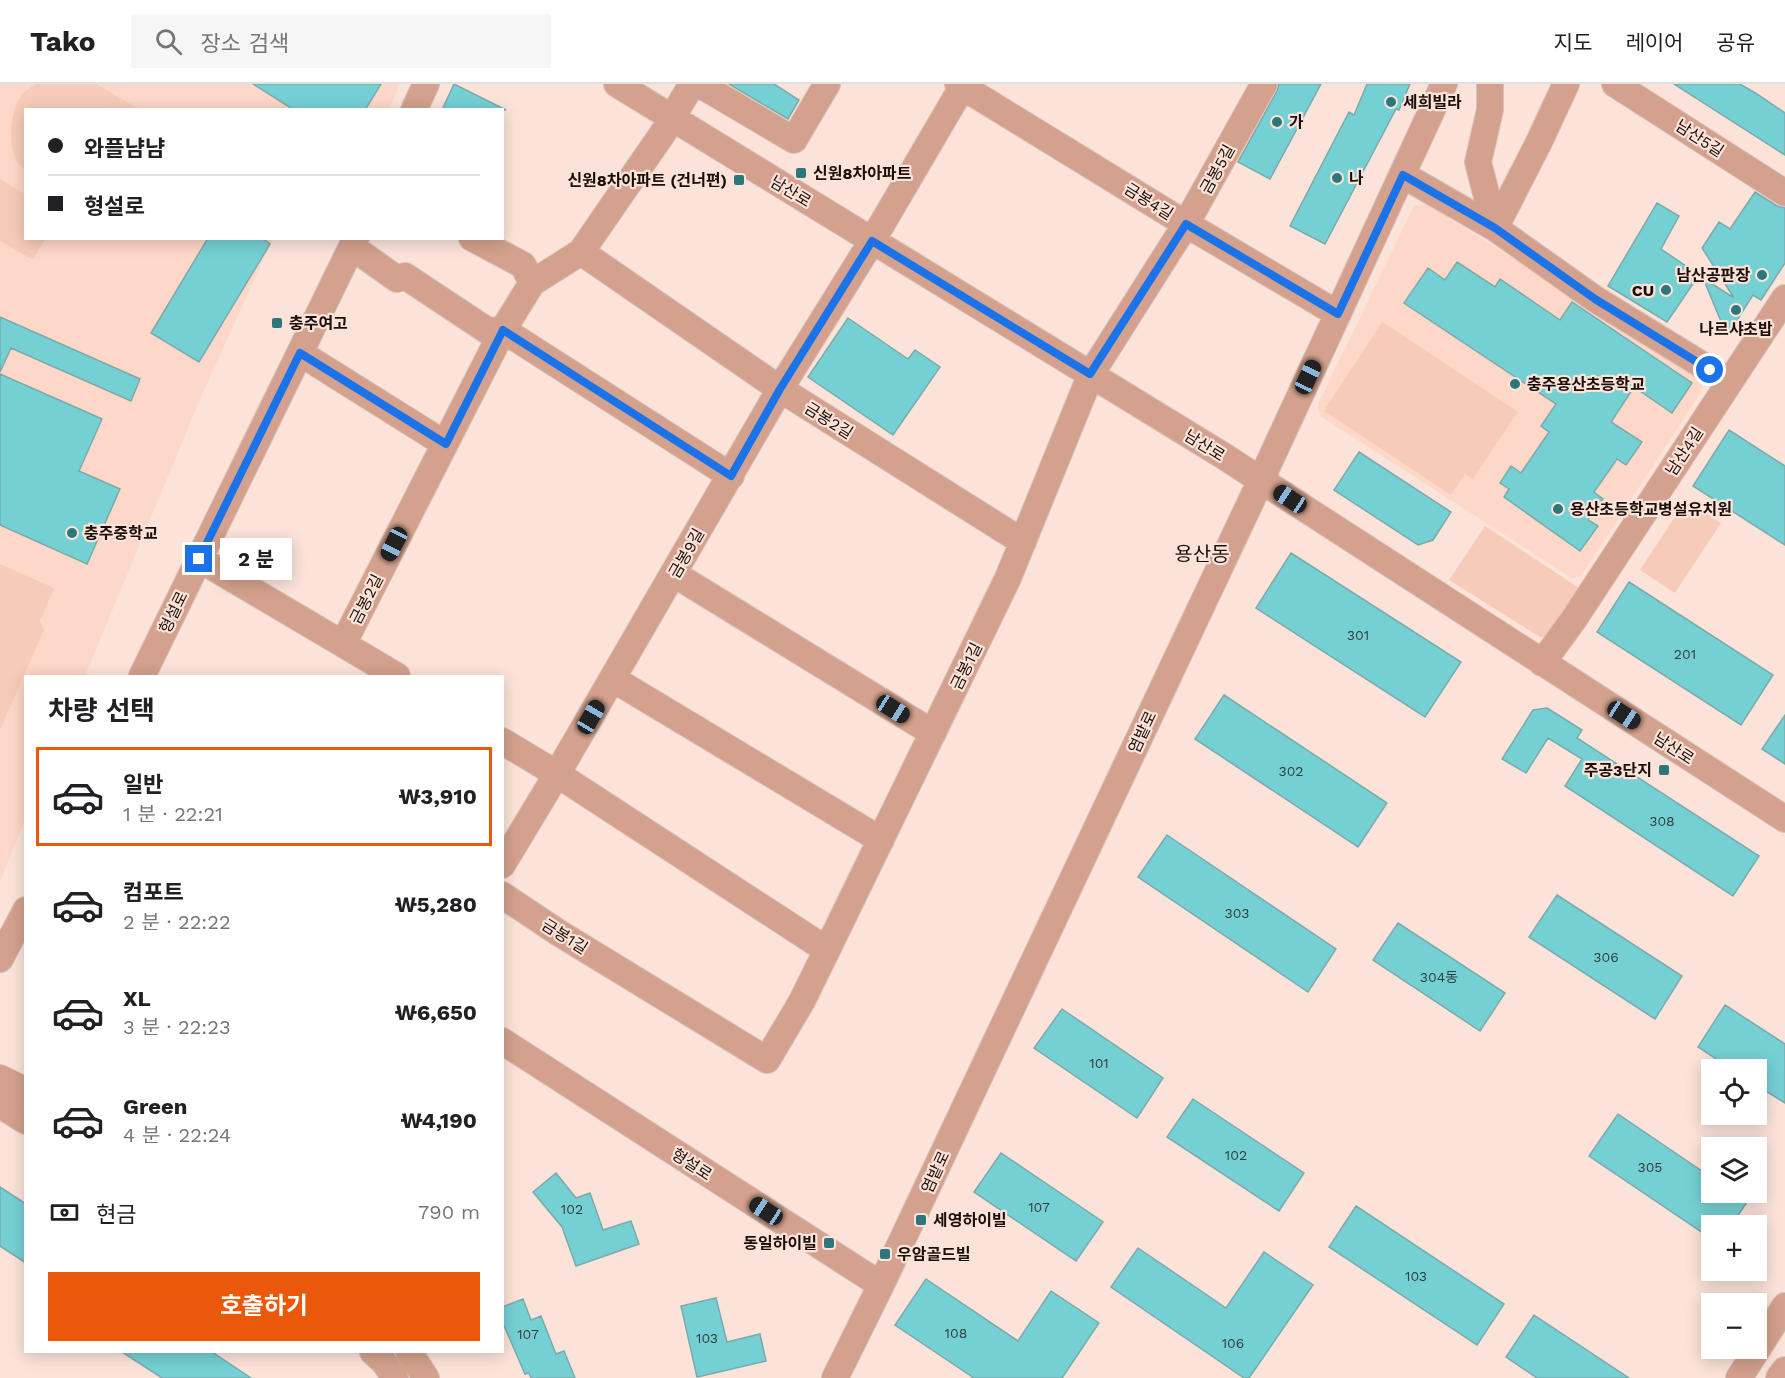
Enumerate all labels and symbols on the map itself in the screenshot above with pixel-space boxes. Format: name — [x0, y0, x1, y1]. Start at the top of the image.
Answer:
place label: 세희빌라 — [1403, 93, 1462, 112]
marker: 세희빌라 — [1384, 95, 1398, 109]
place label: 가 — [1289, 113, 1304, 132]
marker: 가 — [1270, 115, 1284, 129]
street label: 남산5길 — [1672, 116, 1727, 161]
street label: 금봉5길 — [1196, 141, 1239, 197]
place label: 신원8차아파트 — [813, 164, 912, 183]
marker: 신원8차아파트 — [794, 166, 808, 180]
place label: 나 — [1349, 169, 1364, 188]
place label: 신원8차아파트 (건너편) — [567, 171, 727, 190]
marker: 나 — [1330, 171, 1344, 185]
street label: 남산로 — [767, 172, 815, 211]
marker: 신원8차아파트 (건너편) — [732, 173, 746, 187]
street label: 금봉4길 — [1121, 179, 1177, 224]
place label: 남산공판장 — [1676, 266, 1750, 285]
marker: 남산공판장 — [1755, 268, 1769, 282]
place label: CU — [1632, 281, 1654, 300]
marker: CU — [1659, 283, 1673, 297]
marker: 나르샤초밥 — [1729, 303, 1743, 317]
place label: 충주여고 — [289, 314, 348, 333]
marker: 충주여고 — [270, 316, 284, 330]
place label: 나르샤초밥 — [1699, 320, 1773, 339]
route start — [1696, 356, 1723, 383]
car — [1292, 357, 1324, 397]
place label: 충주용산초등학교 — [1527, 375, 1645, 394]
marker: 충주용산초등학교 — [1508, 377, 1522, 391]
street label: 금봉2길 — [801, 398, 856, 443]
street label: 남산4길 — [1662, 423, 1707, 479]
street label: 남산로 — [1181, 426, 1229, 465]
car — [1270, 482, 1310, 516]
place label: 용산초등학교병설유치원 — [1570, 500, 1732, 519]
marker: 용산초등학교병설유치원 — [1551, 502, 1565, 516]
place label: 충주중학교 — [84, 524, 158, 543]
car — [378, 524, 410, 564]
street label: 금봉9길 — [665, 525, 708, 581]
marker: 충주중학교 — [65, 526, 79, 540]
callout: 2 분 — [220, 538, 292, 580]
district label: 용산동 — [1174, 542, 1230, 566]
route end — [185, 545, 212, 572]
street label: 금봉2길 — [346, 571, 387, 627]
street label: 형설로 — [155, 588, 192, 636]
house number: 301 — [1347, 627, 1369, 643]
street label: 금봉1길 — [947, 639, 986, 693]
house number: 201 — [1674, 646, 1696, 662]
car — [873, 692, 913, 726]
car — [574, 697, 608, 737]
car — [1604, 698, 1644, 732]
street label: 염밭로 — [1125, 708, 1161, 756]
street label: 남산로 — [1650, 728, 1698, 769]
place label: 주공3단지 — [1584, 761, 1652, 780]
house number: 302 — [1278, 763, 1304, 779]
marker: 주공3단지 — [1657, 763, 1671, 777]
house number: 308 — [1649, 813, 1675, 829]
house number: 303 — [1225, 905, 1249, 921]
street label: 금봉1길 — [538, 915, 591, 958]
house number: 306 — [1593, 949, 1619, 965]
house number: 304동 — [1420, 969, 1458, 985]
house number: 101 — [1089, 1055, 1109, 1071]
street label: 형설로 — [668, 1144, 716, 1185]
house number: 102 — [1225, 1147, 1247, 1163]
street label: 염밭로 — [918, 1148, 954, 1196]
house number: 305 — [1637, 1159, 1663, 1175]
car — [746, 1194, 786, 1228]
house number: 107 — [1028, 1199, 1050, 1215]
house number: 102 — [561, 1201, 583, 1217]
place label: 세영하이빌 — [933, 1211, 1007, 1230]
marker: 세영하이빌 — [914, 1213, 928, 1227]
place label: 동일하이빌 — [743, 1234, 817, 1253]
marker: 동일하이빌 — [822, 1236, 836, 1250]
place label: 우암골드빌 — [897, 1245, 971, 1264]
marker: 우암골드빌 — [878, 1247, 892, 1261]
house number: 103 — [1405, 1268, 1427, 1284]
house number: 108 — [945, 1325, 967, 1341]
house number: 107 — [517, 1326, 539, 1342]
house number: 103 — [696, 1330, 718, 1346]
house number: 106 — [1222, 1335, 1244, 1351]

